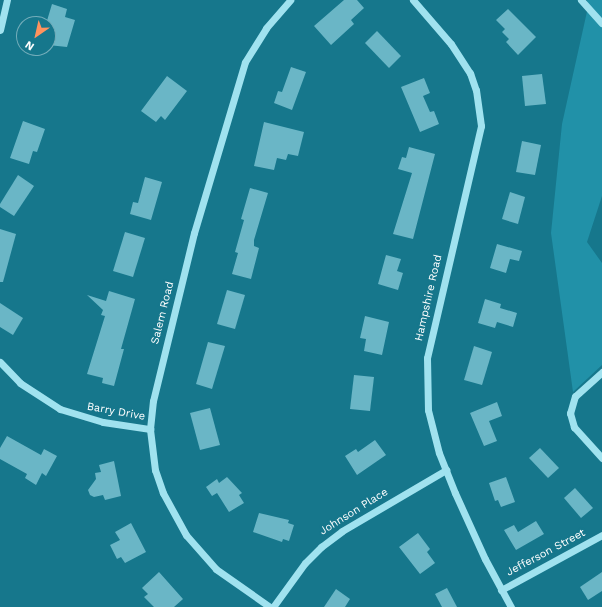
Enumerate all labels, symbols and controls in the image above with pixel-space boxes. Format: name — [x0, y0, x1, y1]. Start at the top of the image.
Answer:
north arrow — [16, 16, 56, 56]
text: N — [23, 38, 37, 53]
street label: Hampshire Road — [413, 253, 445, 343]
street label: Salem Road — [149, 280, 177, 346]
street label: Barry Drive — [86, 400, 146, 424]
street label: Johnson Place — [317, 486, 391, 538]
street label: Jefferson Street — [504, 527, 588, 579]

